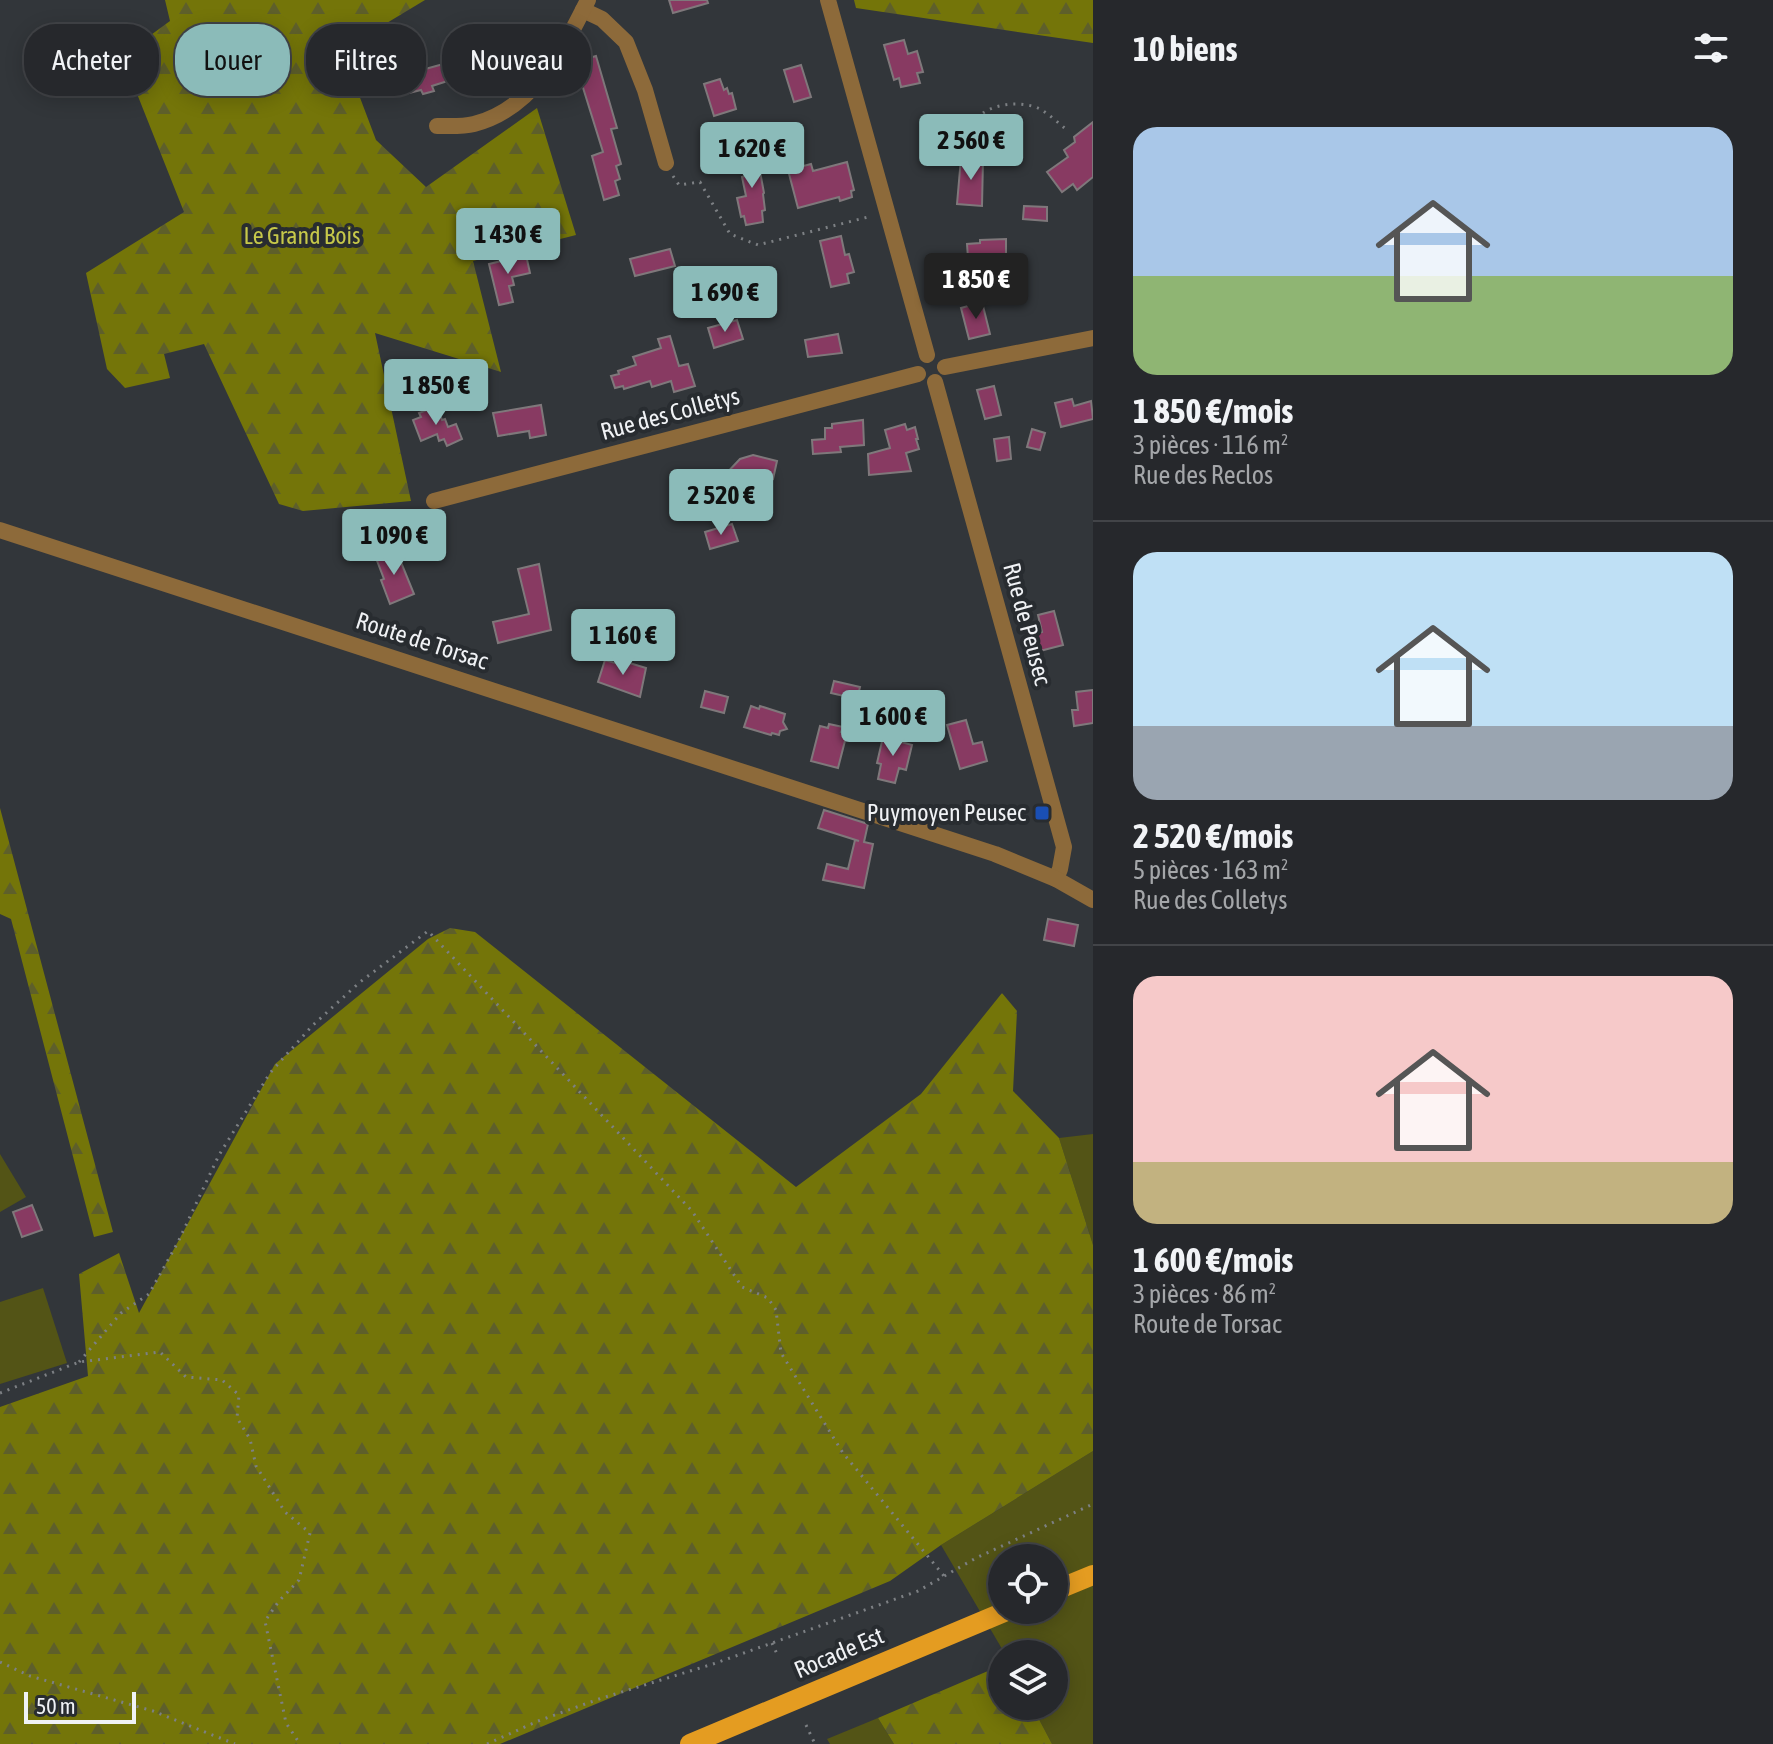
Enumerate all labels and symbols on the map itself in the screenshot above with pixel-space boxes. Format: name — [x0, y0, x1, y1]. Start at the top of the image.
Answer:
pin: 2 560 € — [897, 114, 1045, 182]
pin: 1 620 € — [678, 122, 826, 190]
pin: 1 430 € — [434, 208, 582, 276]
park label: Le Grand Bois — [244, 222, 360, 249]
pin: 1 850 € — [902, 253, 1050, 321]
pin: 1 690 € — [651, 266, 799, 334]
pin: 1 850 € — [362, 359, 510, 427]
street label: Rue des Colletys — [598, 382, 742, 445]
pin: 2 520 € — [647, 469, 795, 537]
pin: 1 090 € — [320, 509, 468, 577]
street label: Rue de Peusec — [998, 560, 1057, 688]
street label: Route de Torsac — [353, 606, 492, 675]
pin: 1 160 € — [549, 609, 697, 677]
pin: 1 600 € — [819, 690, 967, 758]
place label: Puymoyen Peusec — [867, 799, 1026, 826]
marker: Puymoyen Peusec — [1033, 804, 1051, 822]
street label: Rocade Est — [790, 1622, 888, 1683]
scale bar — [24, 1688, 136, 1724]

